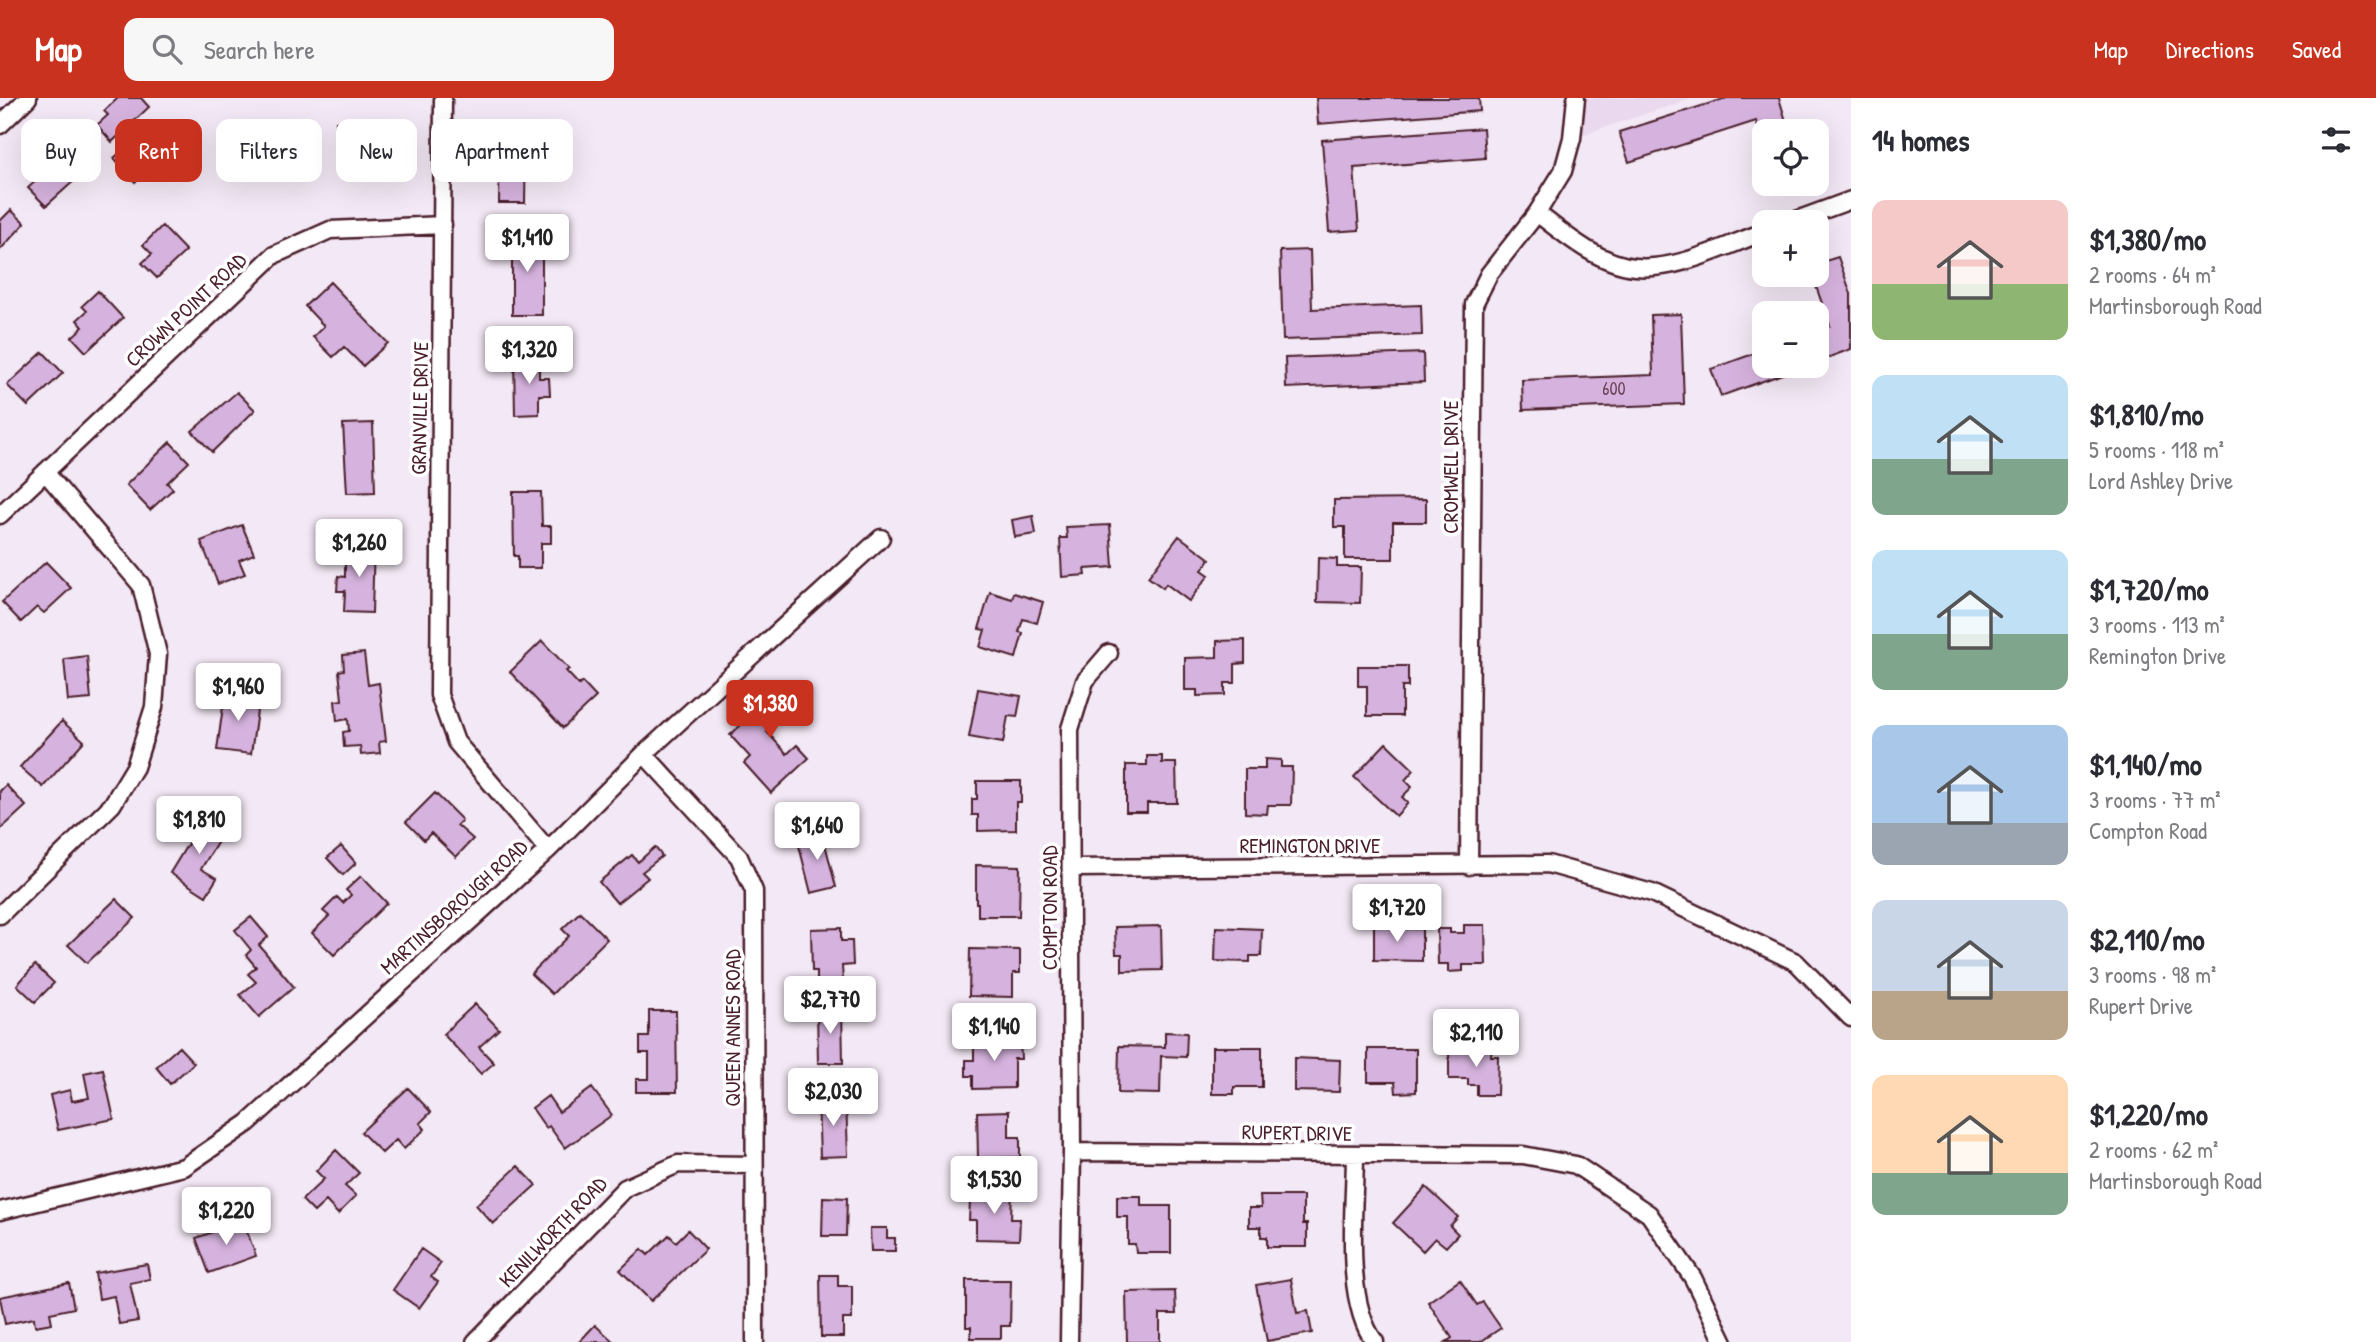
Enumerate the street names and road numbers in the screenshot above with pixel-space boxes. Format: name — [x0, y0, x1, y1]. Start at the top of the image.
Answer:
street label: CROWN POINT ROAD — [119, 246, 252, 373]
street label: GRANVILLE DRIVE — [404, 341, 435, 475]
street label: CROMWELL DRIVE — [1436, 400, 1465, 534]
street label: REMINGTON DRIVE — [1240, 831, 1380, 860]
street label: MARTINSBOROUGH ROAD — [374, 833, 534, 981]
street label: COMPTON ROAD — [1035, 846, 1064, 970]
street label: QUEEN ANNES ROAD — [718, 949, 747, 1107]
street label: RUPERT DRIVE — [1242, 1117, 1352, 1148]
street label: KENILWORTH ROAD — [492, 1170, 613, 1294]

